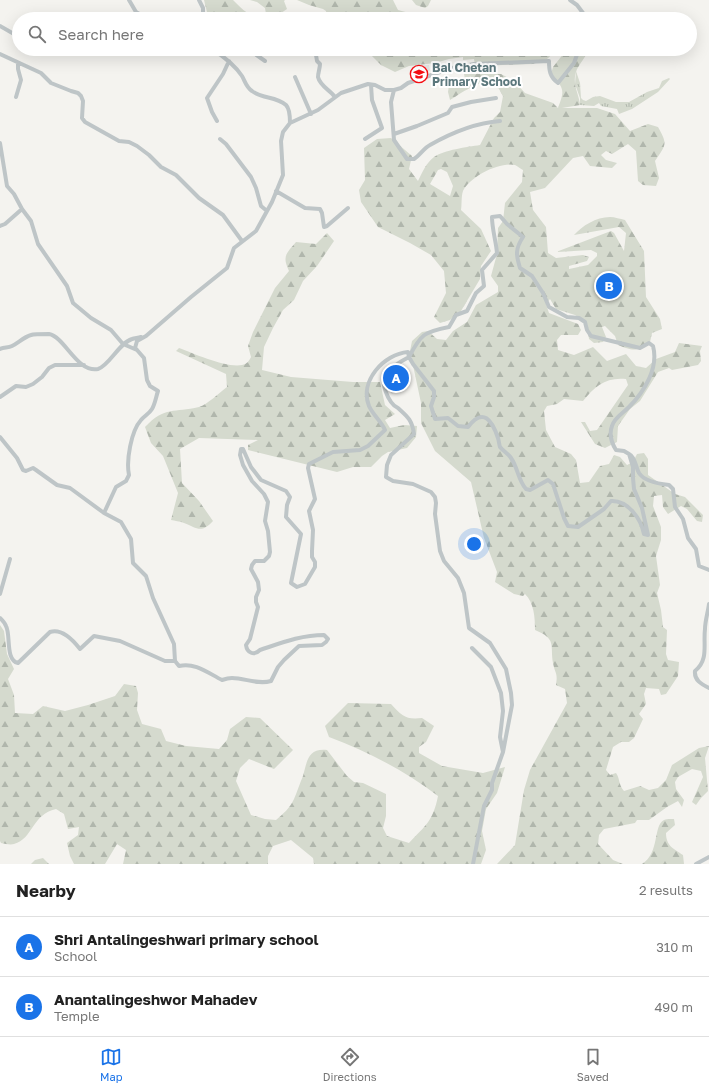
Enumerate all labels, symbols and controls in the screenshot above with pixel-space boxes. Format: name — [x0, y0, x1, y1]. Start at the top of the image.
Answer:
search box — [12, 12, 697, 56]
icon: search — [26, 23, 48, 45]
text: Search here — [58, 25, 144, 43]
place label: Bal Chetan Primary School — [432, 60, 521, 89]
school or university icon: Bal Chetan Primary School — [409, 64, 429, 84]
pin: B — [596, 271, 622, 301]
pin: A — [383, 363, 409, 393]
your location — [464, 534, 484, 554]
text: Nearby — [16, 880, 76, 901]
text: 2 results — [639, 882, 693, 898]
text: Shri Antalingeshwari primary school — [54, 930, 318, 948]
text: A — [24, 939, 34, 955]
text: 310 m — [656, 939, 693, 955]
text: School — [54, 948, 97, 964]
text: Anantalingeshwor Mahadev — [54, 990, 257, 1008]
text: B — [24, 999, 34, 1015]
text: 490 m — [654, 999, 693, 1015]
text: Temple — [54, 1008, 100, 1024]
tab: Map — [100, 1046, 123, 1083]
tab: Directions — [323, 1046, 377, 1083]
tab: Saved — [577, 1046, 609, 1083]

